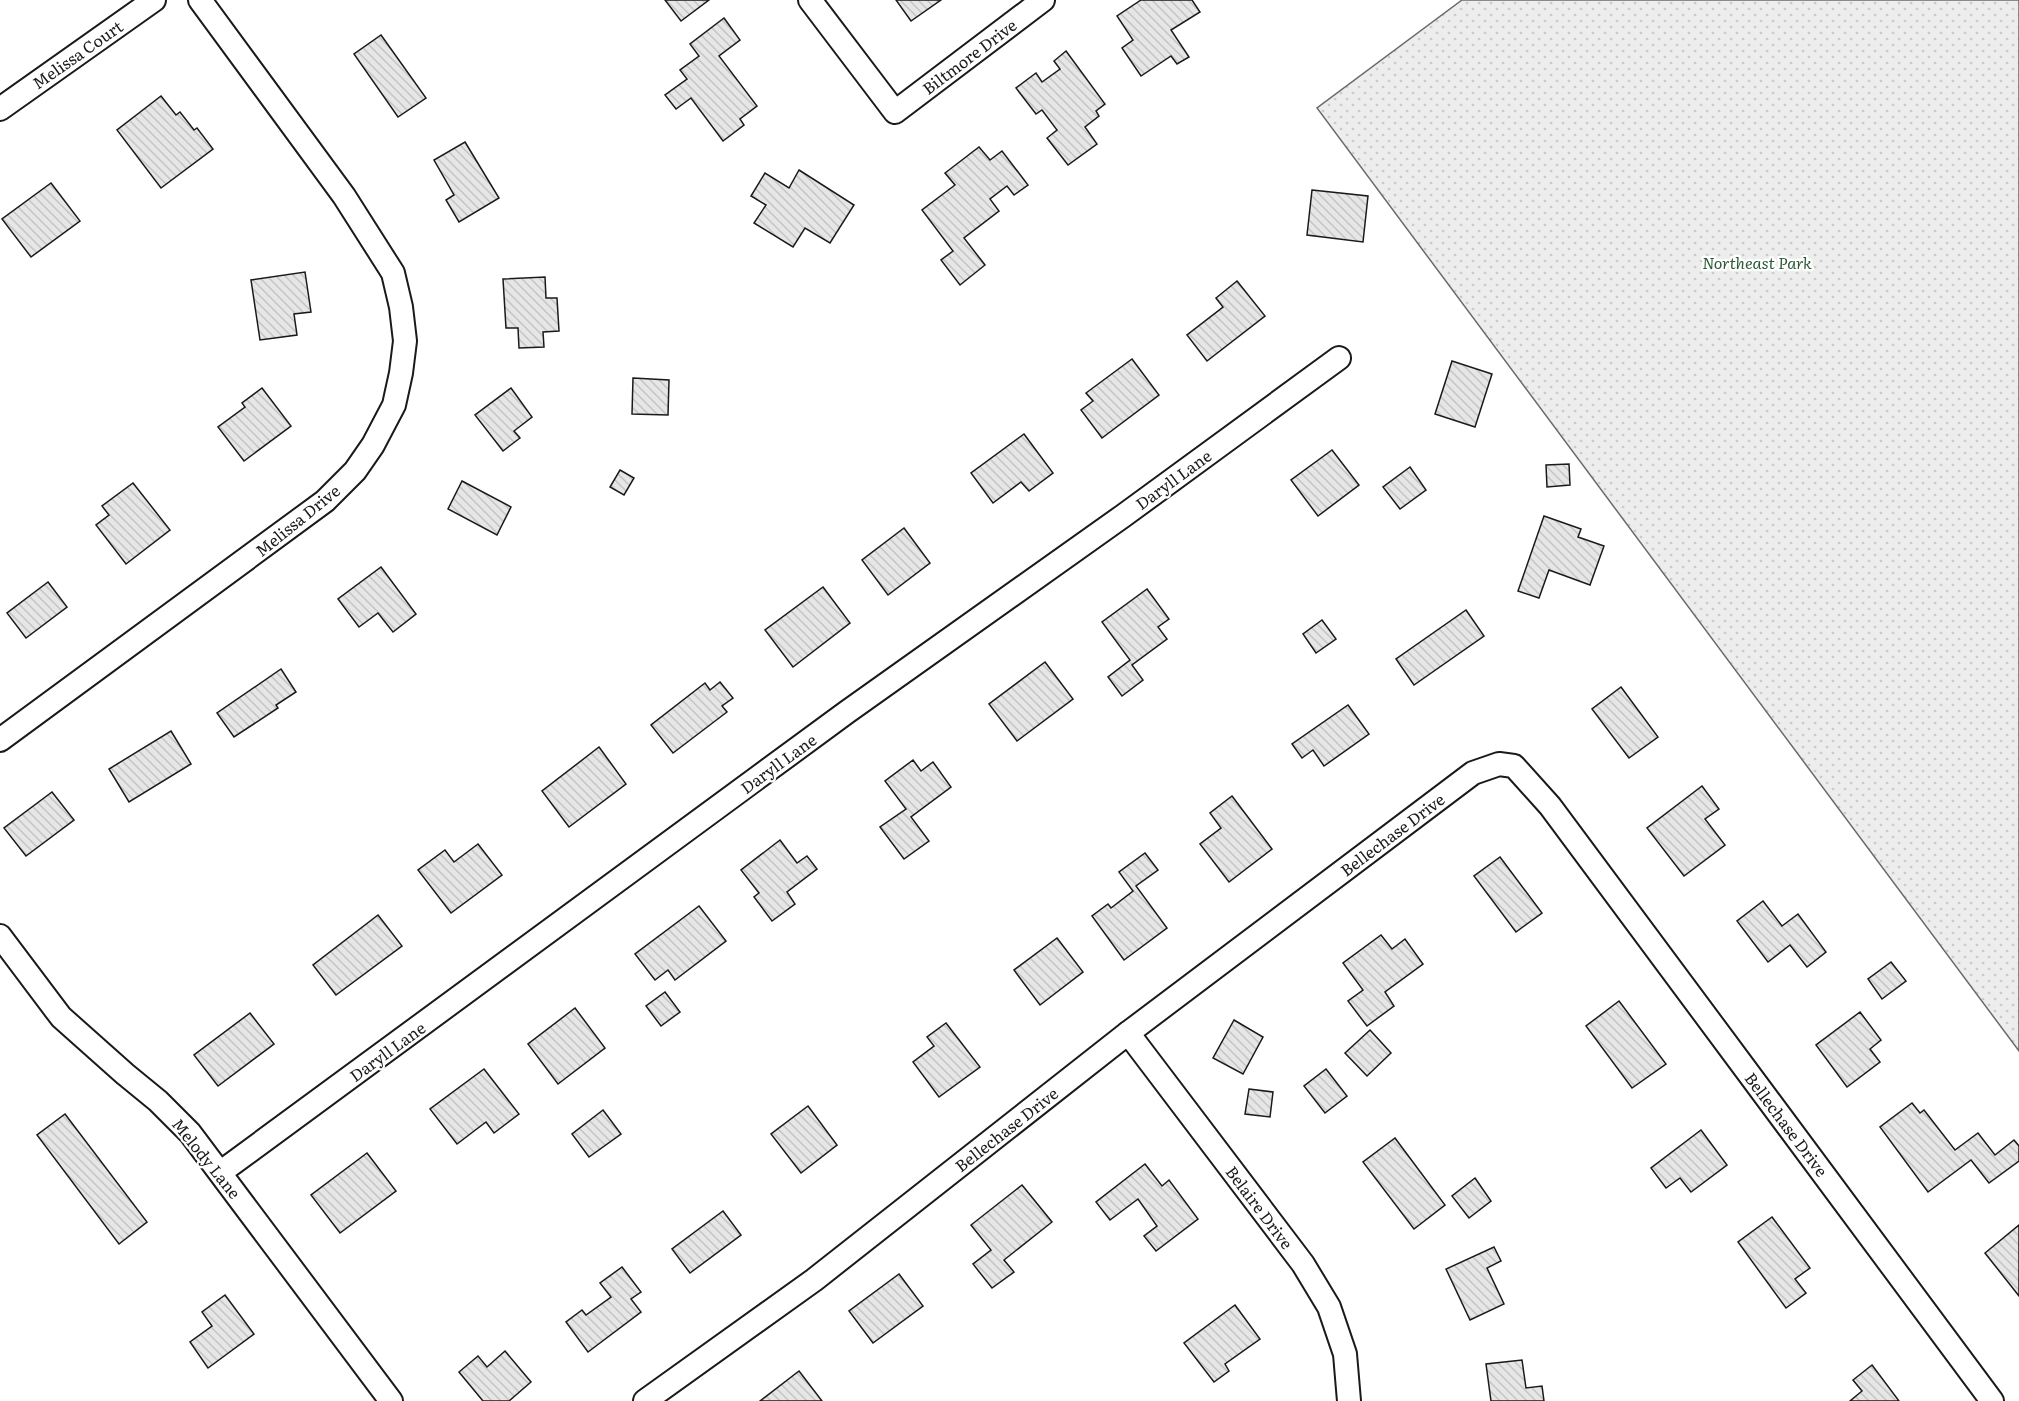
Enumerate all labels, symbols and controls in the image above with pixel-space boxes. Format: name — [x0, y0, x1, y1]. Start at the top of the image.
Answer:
street label: Biltmore Drive — [917, 12, 1021, 100]
street label: Melissa Court — [27, 14, 127, 94]
park label: Northeast Park — [1702, 250, 1812, 274]
street label: Daryll Lane — [1130, 443, 1216, 515]
street label: Melissa Drive — [249, 478, 345, 562]
street label: Daryll Lane — [735, 727, 821, 799]
street label: Bellechase Drive — [1335, 787, 1449, 881]
street label: Daryll Lane — [344, 1015, 430, 1087]
street label: Bellechase Drive — [1740, 1067, 1834, 1181]
street label: Bellechase Drive — [949, 1081, 1063, 1177]
street label: Melody Lane — [167, 1113, 247, 1203]
street label: Belaire Drive — [1221, 1160, 1299, 1254]

